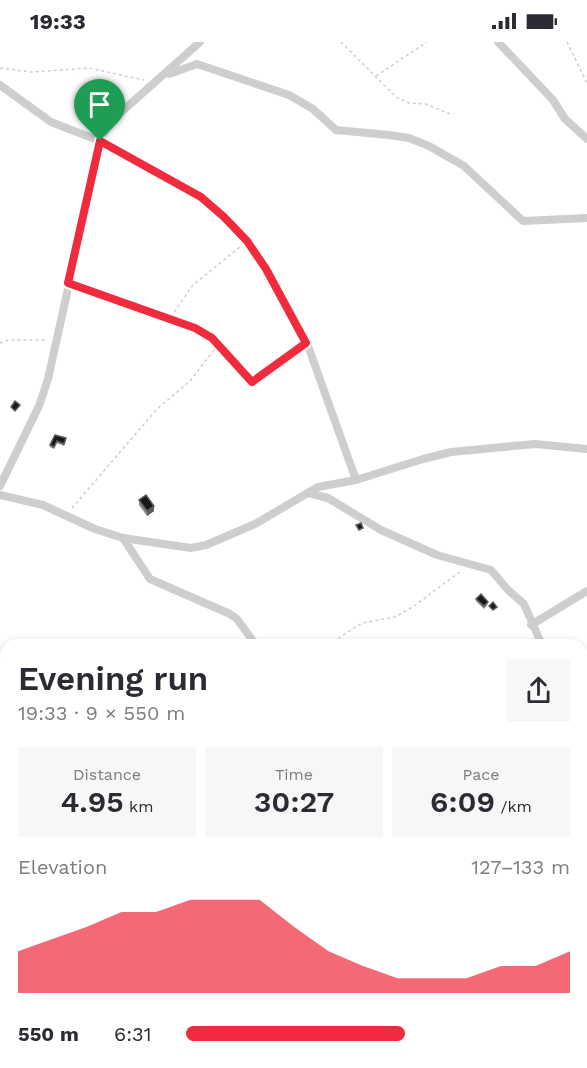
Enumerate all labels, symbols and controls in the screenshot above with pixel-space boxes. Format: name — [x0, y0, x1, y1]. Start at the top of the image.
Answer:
text: 19:33 — [30, 9, 86, 34]
pin — [74, 79, 125, 141]
icon: arrive — [83, 88, 116, 121]
text: Evening run — [18, 659, 208, 698]
button: share — [507, 659, 570, 722]
text: 19:33 · 9 × 550 m — [18, 701, 185, 725]
text: Distance — [73, 765, 141, 784]
text: Time — [275, 765, 313, 784]
text: Pace — [462, 765, 500, 784]
text: 4.95 — [61, 784, 124, 819]
text: 30:27 — [254, 784, 334, 819]
text: 6:09 — [430, 784, 495, 819]
text: km — [124, 797, 153, 816]
text: /km — [495, 797, 532, 816]
text: Elevation — [18, 855, 107, 879]
text: 127–133 m — [471, 855, 570, 879]
text: 550 m — [18, 1022, 79, 1046]
text: 6:31 — [114, 1022, 152, 1046]

